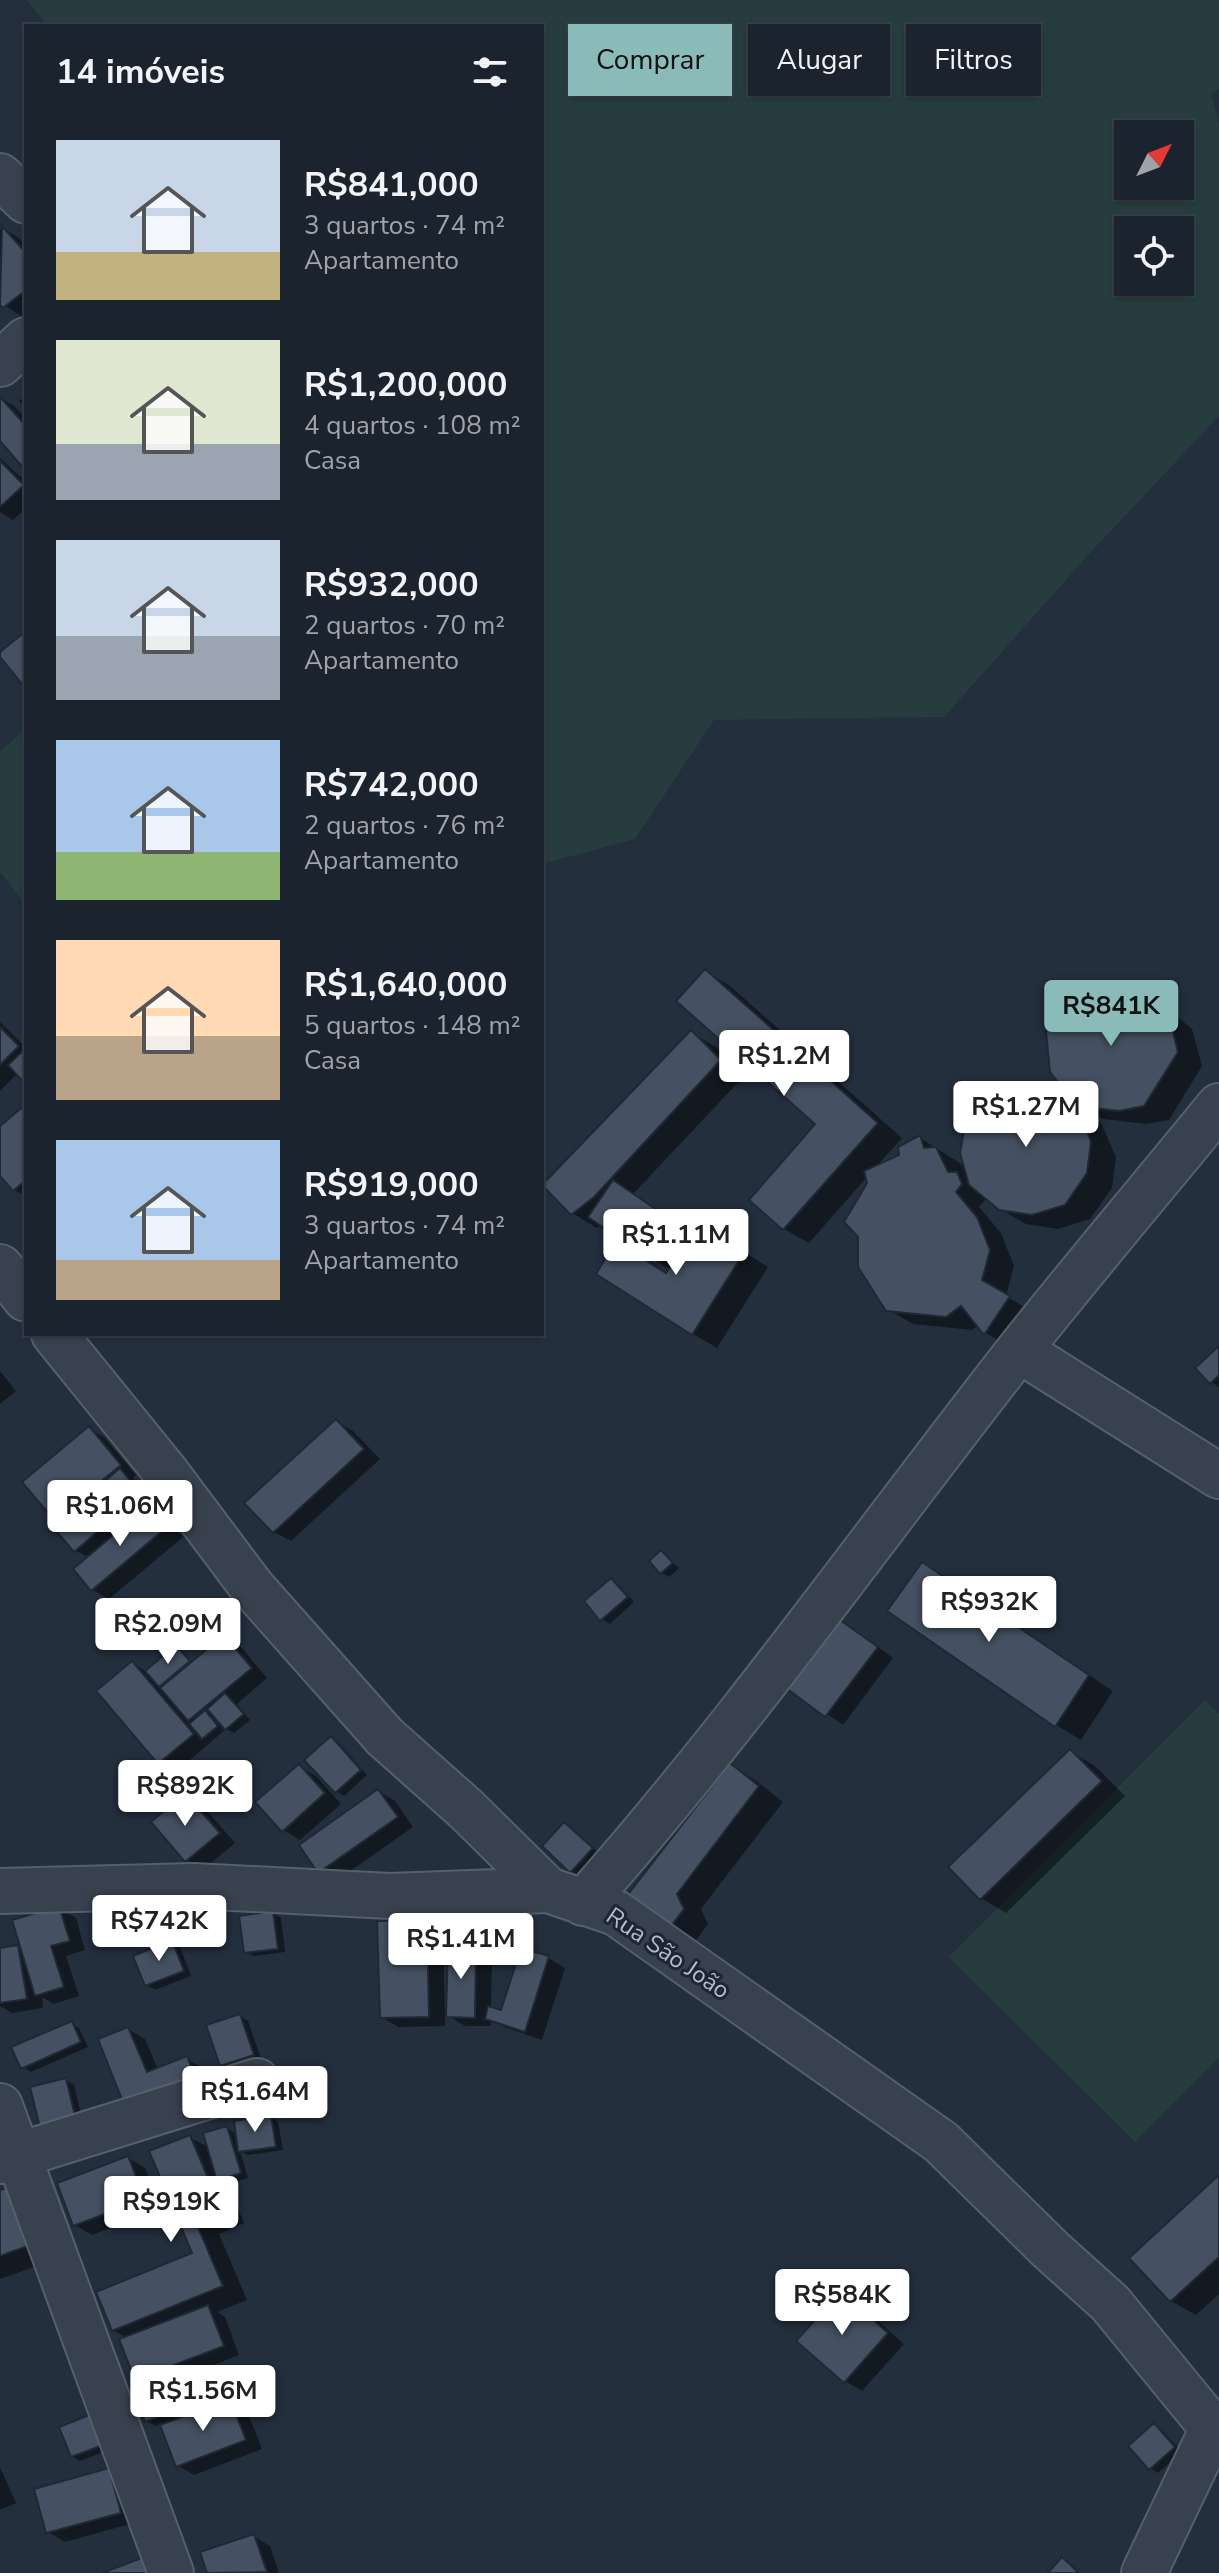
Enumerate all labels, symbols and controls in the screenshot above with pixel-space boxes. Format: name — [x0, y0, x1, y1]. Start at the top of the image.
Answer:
chip: Comprar — [568, 24, 732, 96]
chip: Alugar — [748, 24, 890, 96]
chip: Filtros — [906, 24, 1041, 96]
text: 14 imóveis — [56, 49, 225, 95]
icon: filters — [468, 50, 512, 94]
north arrow — [1114, 120, 1194, 200]
map controls — [1114, 120, 1194, 296]
text: R$841,000 — [304, 162, 479, 208]
icon: home — [120, 172, 216, 268]
text: 3 quartos · 74 m² — [304, 208, 505, 243]
button: locate — [1114, 216, 1194, 296]
text: Apartamento — [304, 243, 459, 278]
text: R$1,200,000 — [304, 362, 507, 408]
icon: home — [120, 372, 216, 468]
text: 4 quartos · 108 m² — [304, 408, 521, 443]
text: Casa — [304, 443, 361, 478]
text: R$932,000 — [304, 562, 479, 608]
icon: home — [120, 572, 216, 668]
text: 2 quartos · 70 m² — [304, 608, 505, 643]
text: Apartamento — [304, 643, 459, 678]
text: R$742,000 — [304, 762, 479, 808]
icon: home — [120, 772, 216, 868]
text: 2 quartos · 76 m² — [304, 808, 505, 843]
text: Apartamento — [304, 843, 459, 878]
text: R$1,640,000 — [304, 962, 507, 1008]
icon: home — [120, 972, 216, 1068]
pin: R$841K — [1046, 980, 1176, 1048]
text: R$841K — [1062, 988, 1160, 1023]
text: 5 quartos · 148 m² — [304, 1008, 521, 1043]
pin: R$1.2M — [719, 1030, 849, 1098]
text: R$1.2M — [737, 1038, 831, 1073]
text: Casa — [304, 1043, 361, 1078]
pin: R$1.27M — [952, 1081, 1100, 1149]
text: R$1.27M — [971, 1089, 1081, 1124]
text: R$919,000 — [304, 1162, 479, 1208]
icon: home — [120, 1172, 216, 1268]
text: 3 quartos · 74 m² — [304, 1208, 505, 1243]
pin: R$1.11M — [602, 1209, 750, 1277]
text: R$1.11M — [621, 1217, 731, 1252]
text: Apartamento — [304, 1243, 459, 1278]
pin: R$1.06M — [46, 1480, 194, 1548]
text: R$1.06M — [65, 1488, 175, 1523]
pin: R$932K — [924, 1576, 1054, 1644]
text: R$932K — [940, 1584, 1038, 1619]
pin: R$2.09M — [94, 1598, 242, 1666]
text: R$2.09M — [113, 1606, 223, 1641]
pin: R$892K — [120, 1760, 250, 1828]
text: R$892K — [136, 1768, 234, 1803]
pin: R$742K — [94, 1895, 224, 1963]
street label: Rua São João — [600, 1900, 736, 2006]
text: R$742K — [110, 1903, 208, 1938]
pin: R$1.41M — [387, 1913, 535, 1981]
text: R$1.41M — [406, 1921, 516, 1956]
pin: R$1.64M — [181, 2066, 329, 2134]
text: R$1.64M — [200, 2074, 310, 2109]
pin: R$919K — [106, 2176, 236, 2244]
text: R$919K — [122, 2184, 220, 2219]
pin: R$584K — [777, 2269, 907, 2337]
text: R$584K — [793, 2277, 891, 2312]
pin: R$1.56M — [129, 2365, 277, 2433]
text: R$1.56M — [148, 2373, 258, 2408]

